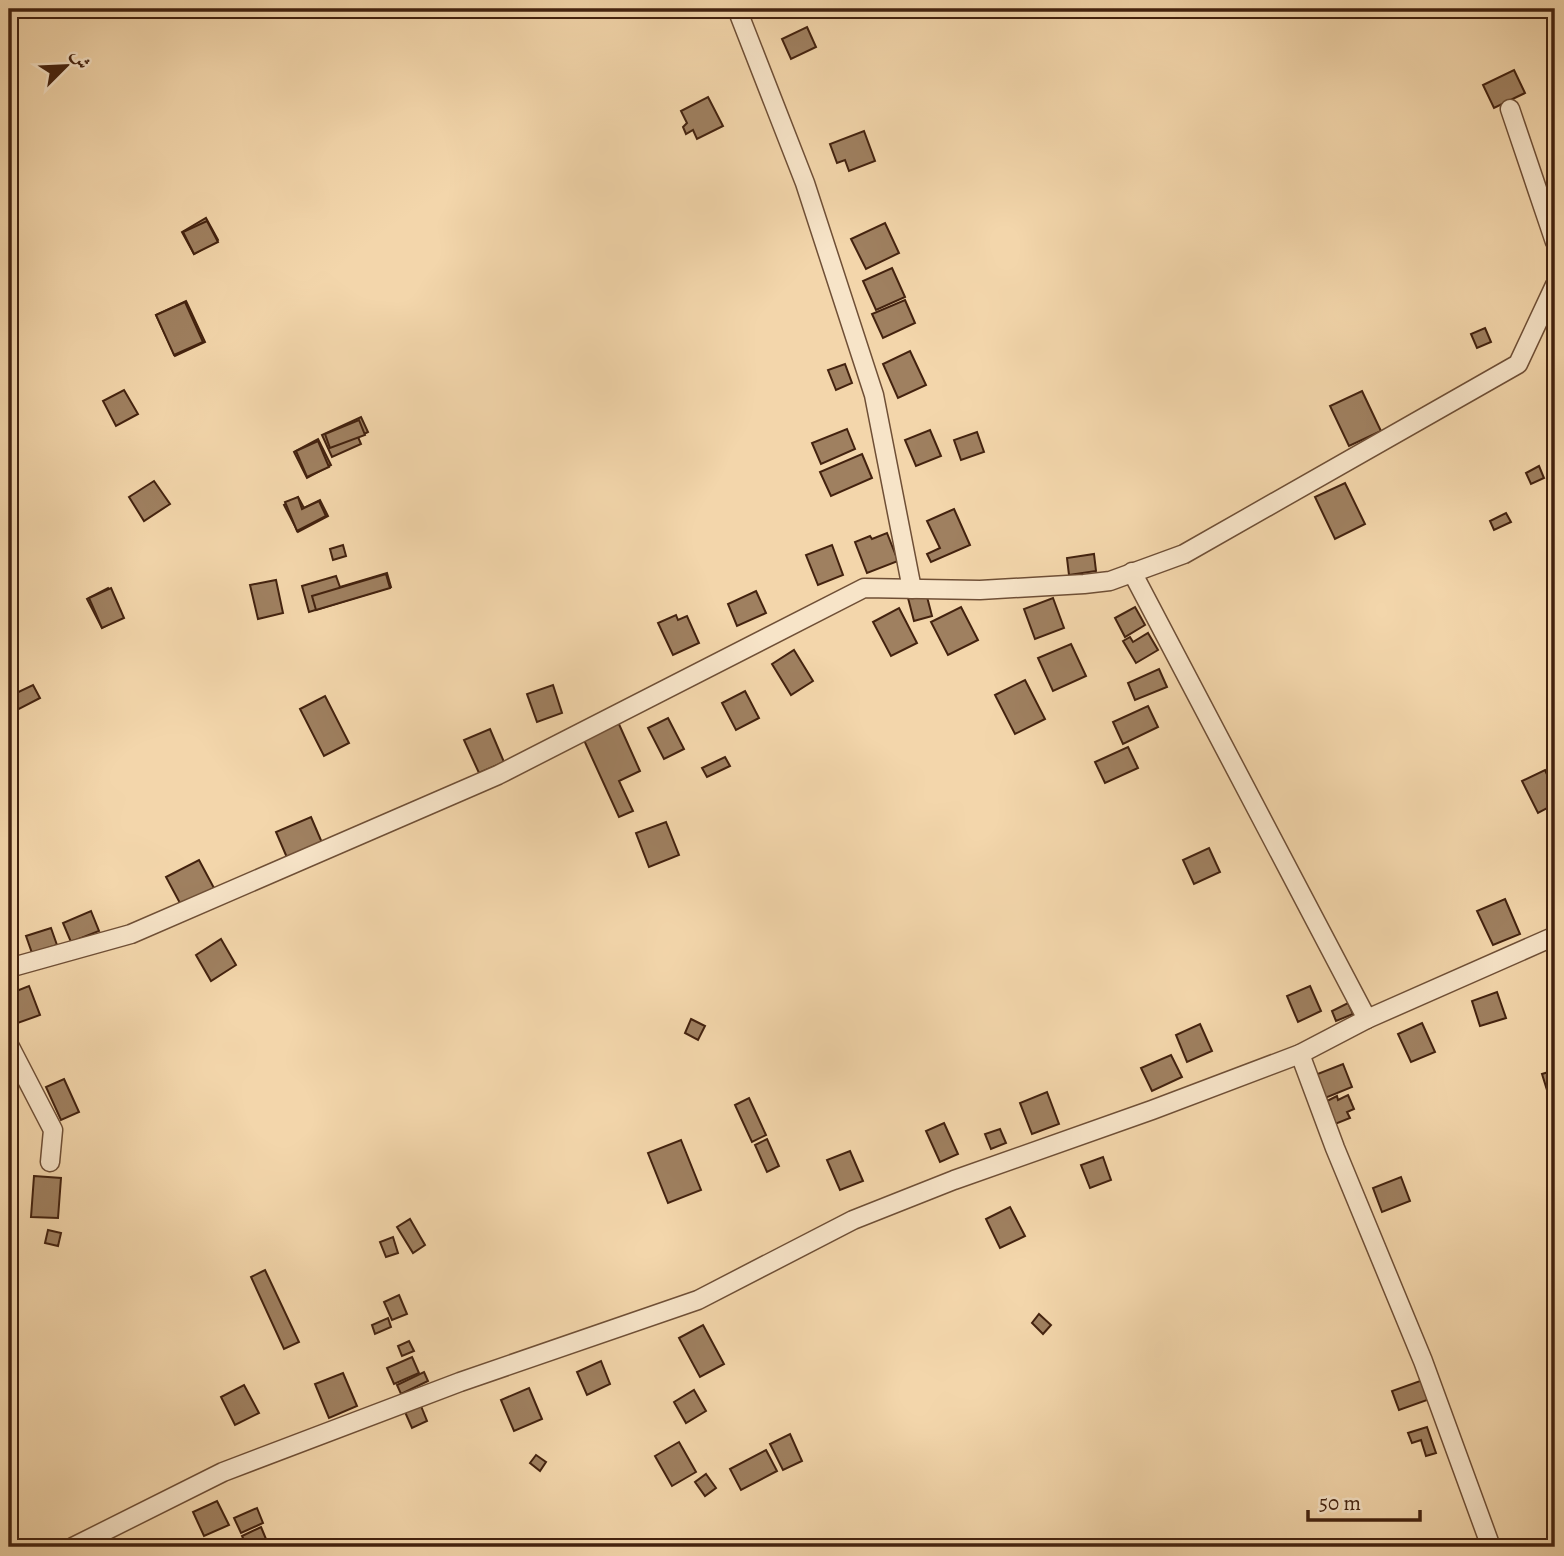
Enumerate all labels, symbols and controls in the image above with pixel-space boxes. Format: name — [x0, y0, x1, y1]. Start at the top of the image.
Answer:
north arrow — [32, 32, 102, 102]
text: ش — [65, 46, 96, 73]
scale bar — [1308, 1479, 1420, 1523]
text: 50 m — [1319, 1489, 1361, 1517]

